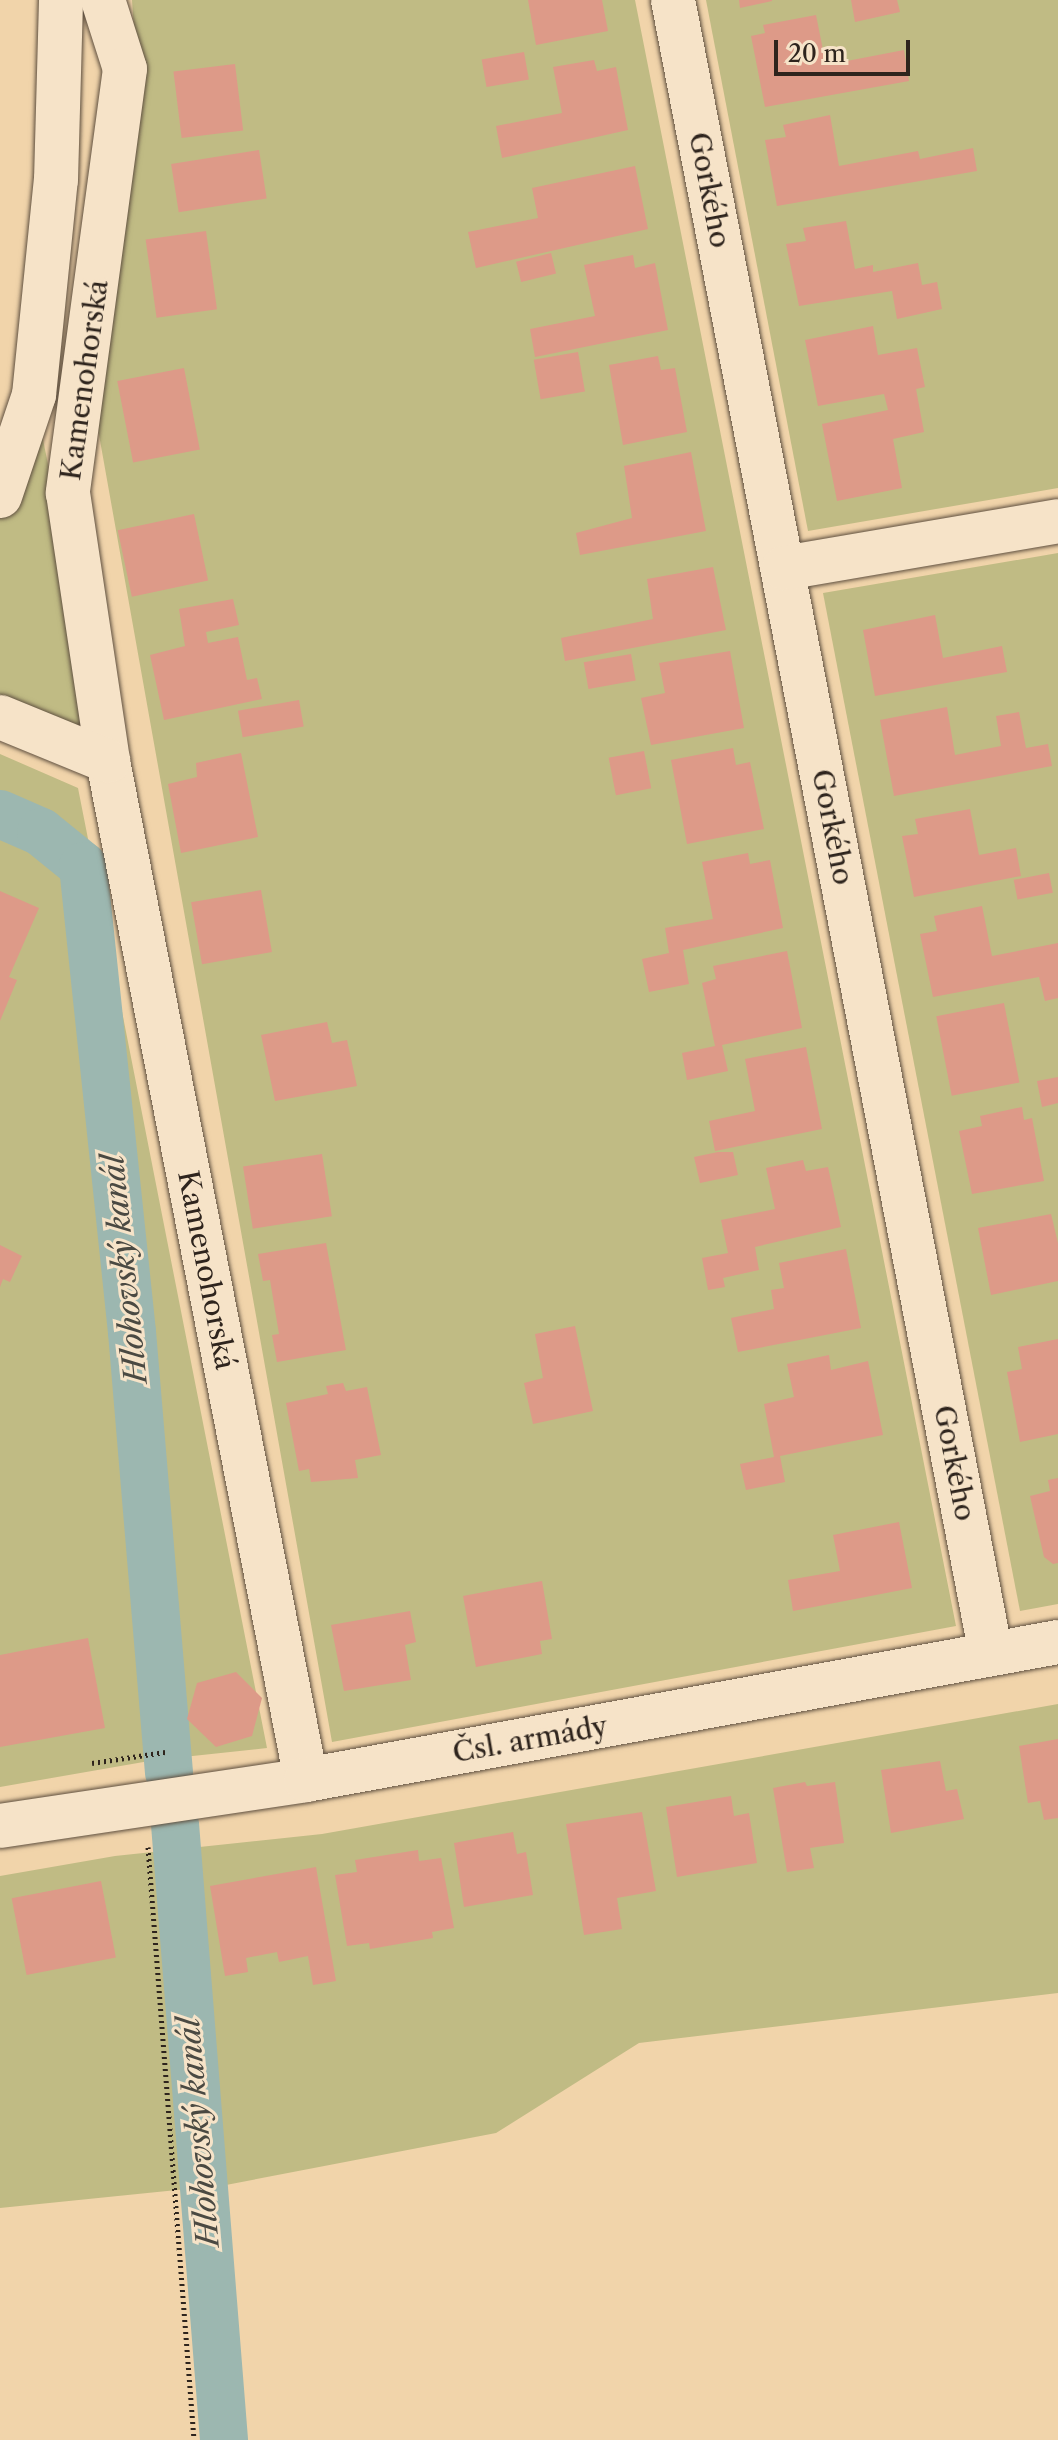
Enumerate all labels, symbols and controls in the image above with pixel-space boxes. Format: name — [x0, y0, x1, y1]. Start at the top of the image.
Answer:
scale bar — [778, 24, 914, 74]
text: 20 m — [788, 39, 846, 68]
street label: Gorkého — [682, 129, 738, 251]
street label: Kamenohorská — [53, 278, 115, 482]
street label: Gorkého — [805, 766, 861, 888]
water label: Hlohovský kanál — [95, 1153, 155, 1385]
street label: Kamenohorská — [171, 1168, 243, 1372]
street label: Gorkého — [927, 1402, 983, 1524]
street label: Čsl. armády — [450, 1709, 610, 1769]
water label: Hlohovský kanál — [171, 2016, 227, 2248]

